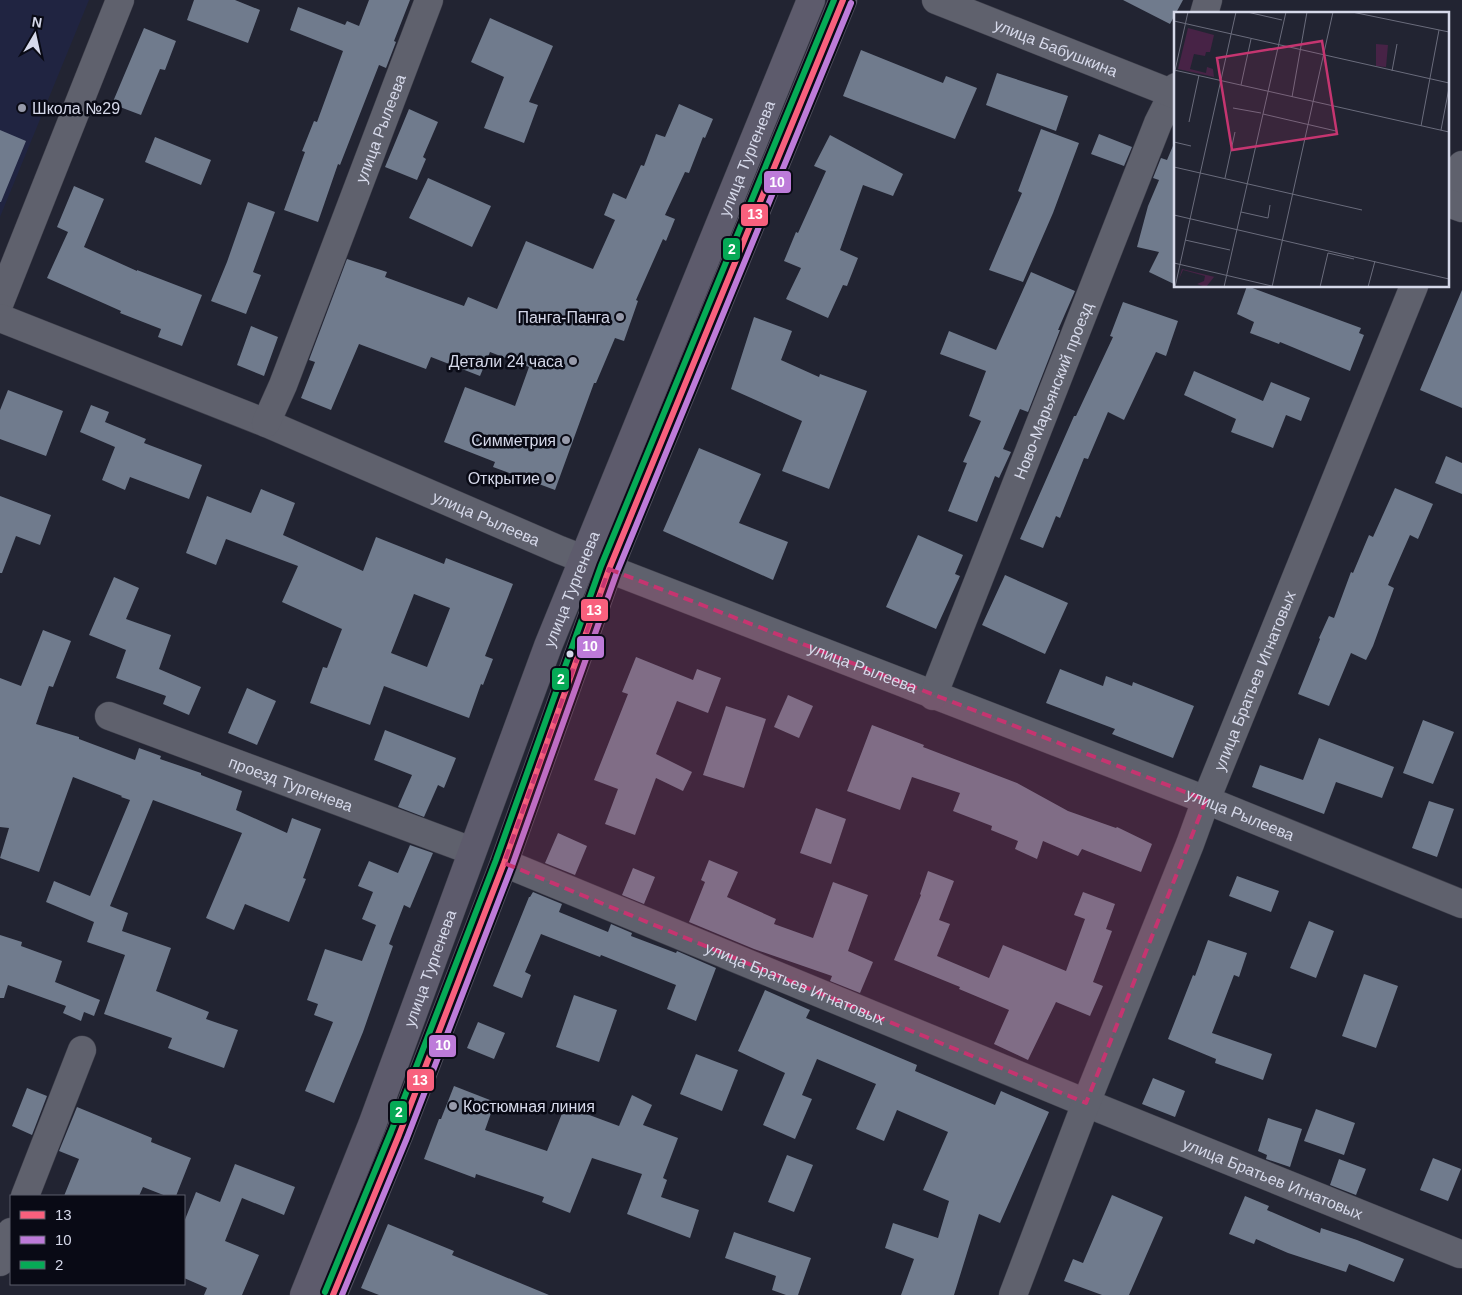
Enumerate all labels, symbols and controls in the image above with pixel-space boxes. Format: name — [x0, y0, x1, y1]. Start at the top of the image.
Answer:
north arrow — [10, 10, 60, 60]
inset map — [1174, 12, 1450, 288]
text: N — [31, 13, 43, 31]
street label: улица Бабушкина — [992, 15, 1120, 80]
street label: улица Рылеева — [352, 72, 409, 185]
street label: улица Тургенева — [715, 98, 778, 219]
place label: Школа №29 — [32, 100, 120, 117]
marker: Школа №29 — [16, 102, 28, 114]
line badge: 10 — [763, 170, 792, 194]
text: 10 — [769, 174, 785, 190]
line badge: 13 — [740, 203, 769, 227]
text: 13 — [747, 206, 763, 222]
line badge: 2 — [722, 237, 741, 261]
text: 2 — [728, 241, 736, 257]
street label: Ново-Марьянский проезд — [1010, 299, 1096, 482]
place label: Панга-Панга — [517, 309, 610, 326]
marker: Панга-Панга — [614, 311, 626, 323]
place label: Детали 24 часа — [449, 353, 563, 370]
marker: Детали 24 часа — [567, 355, 579, 367]
place label: Симметрия — [471, 432, 556, 449]
marker: Симметрия — [560, 434, 572, 446]
place label: Открытие — [468, 470, 540, 487]
marker: Открытие — [544, 472, 556, 484]
street label: улица Рылеева — [430, 488, 543, 549]
street label: улица Тургенева — [540, 528, 602, 649]
street label: улица Братьев Игнатовых — [1210, 588, 1298, 773]
line badge: 13 — [580, 598, 609, 622]
text: 13 — [586, 602, 602, 618]
line badge: 10 — [576, 635, 605, 659]
text: 10 — [582, 638, 598, 654]
street label: улица Рылеева — [806, 639, 920, 696]
unlabelled marker — [565, 649, 575, 659]
line badge: 2 — [551, 667, 570, 691]
text: 2 — [557, 671, 565, 687]
street label: проезд Тургенева — [227, 753, 355, 814]
street label: улица Рылеева — [1184, 785, 1297, 844]
street label: улица Тургенева — [400, 907, 459, 1029]
street label: улица Братьев Игнатовых — [703, 938, 888, 1028]
line badge: 10 — [428, 1034, 457, 1058]
text: 10 — [435, 1037, 451, 1053]
line badge: 13 — [406, 1068, 435, 1092]
text: 13 — [412, 1072, 428, 1088]
place label: Костюмная линия — [463, 1098, 595, 1115]
line badge: 2 — [389, 1100, 408, 1124]
marker: Костюмная линия — [447, 1100, 459, 1112]
text: 2 — [395, 1104, 403, 1120]
street label: улица Братьев Игнатовых — [1180, 1134, 1365, 1222]
legend — [10, 1195, 185, 1285]
text: 13 — [55, 1206, 72, 1223]
text: 10 — [55, 1231, 72, 1248]
text: 2 — [55, 1256, 63, 1273]

